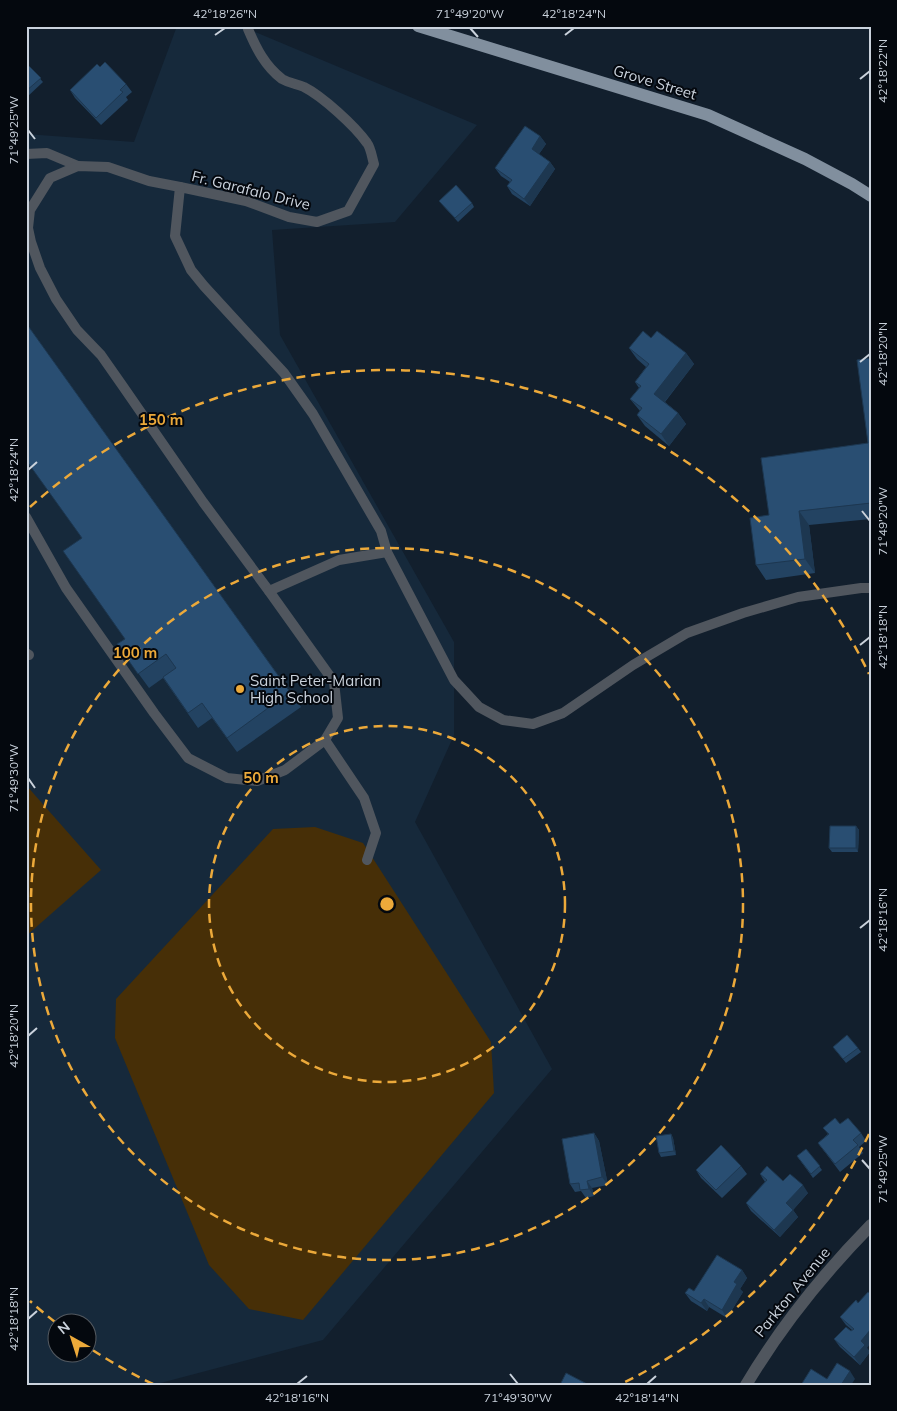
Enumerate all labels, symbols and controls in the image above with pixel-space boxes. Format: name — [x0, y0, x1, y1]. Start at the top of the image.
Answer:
text: 42°18'26"N — [193, 6, 257, 21]
text: 71°49'20"W — [436, 6, 504, 21]
text: 42°18'24"N — [542, 6, 606, 21]
text: 42°18'22"N — [875, 39, 890, 103]
street label: Grove Street — [611, 60, 699, 104]
text: 71°49'25"W — [6, 96, 21, 164]
street label: Fr. Garafalo Drive — [190, 166, 312, 214]
text: 42°18'20"N — [875, 322, 890, 386]
text: 150 m — [139, 410, 183, 429]
text: 42°18'24"N — [6, 438, 21, 502]
text: 71°49'20"W — [875, 487, 890, 555]
text: 42°18'18"N — [875, 605, 890, 669]
text: 100 m — [113, 643, 157, 662]
place label: Saint Peter-Marian High School — [250, 671, 381, 707]
marker: Saint Peter-Marian High School — [234, 683, 246, 695]
text: 71°49'30"W — [6, 744, 21, 812]
text: 50 m — [243, 768, 279, 787]
text: 42°18'16"N — [875, 888, 890, 952]
centre of rings — [378, 895, 396, 913]
text: 42°18'20"N — [6, 1004, 21, 1068]
text: 71°49'25"W — [875, 1135, 890, 1203]
street label: Parkton Avenue — [750, 1243, 834, 1341]
text: 42°18'18"N — [6, 1287, 21, 1351]
north arrow — [48, 1314, 98, 1364]
text: N — [54, 1318, 74, 1338]
text: 42°18'16"N — [265, 1390, 329, 1405]
text: 71°49'30"W — [484, 1390, 552, 1405]
text: 42°18'14"N — [615, 1390, 679, 1405]

